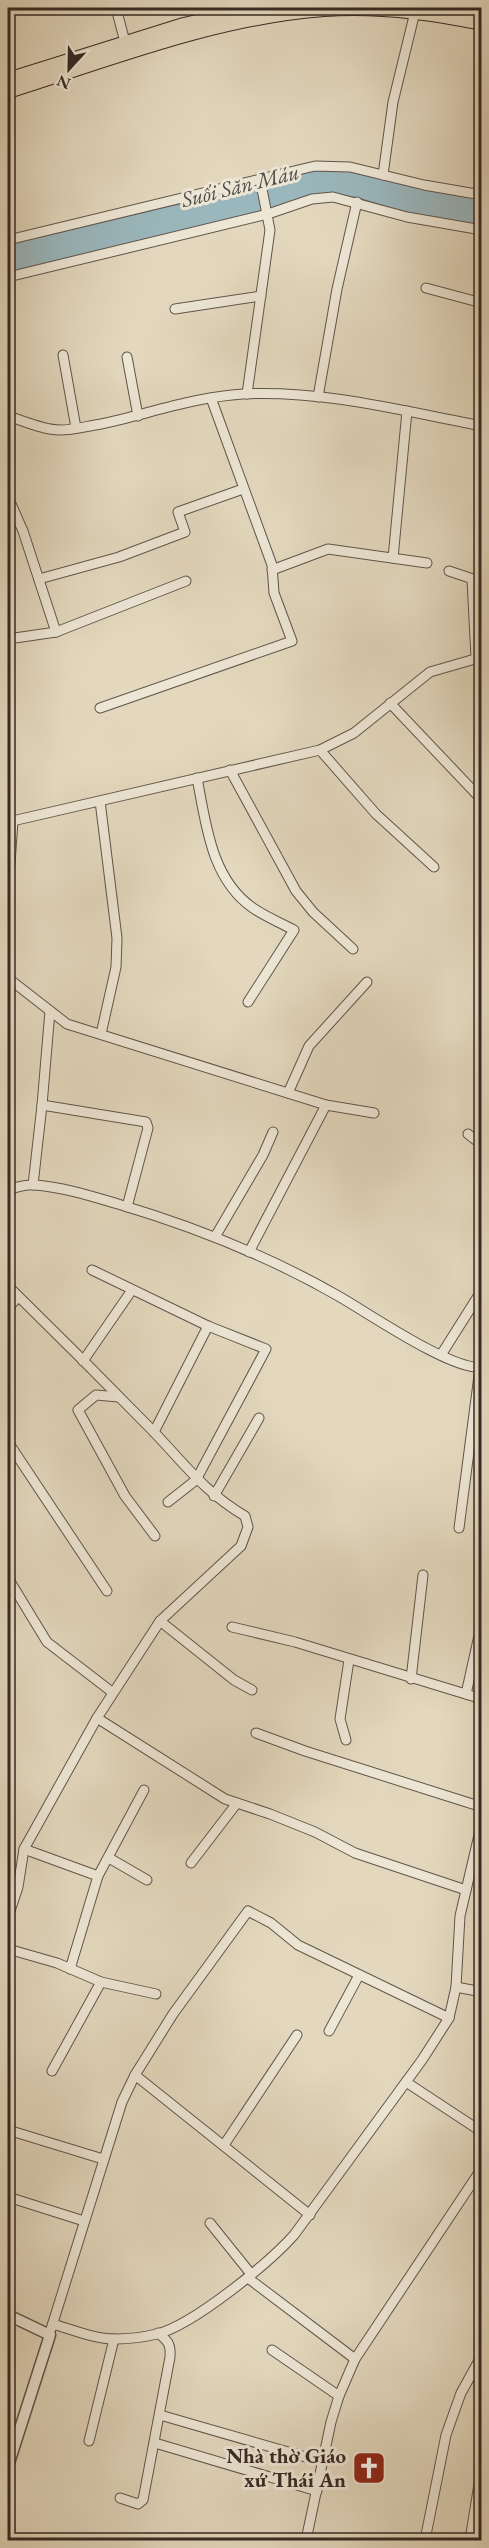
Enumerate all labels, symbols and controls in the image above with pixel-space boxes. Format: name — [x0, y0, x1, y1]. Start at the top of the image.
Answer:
north arrow — [39, 39, 99, 99]
text: N — [54, 70, 74, 95]
water label: Suối Săn Máu — [177, 157, 302, 214]
place label: Nhà thờ Giáo xứ Thái An — [226, 2442, 346, 2493]
church icon: Nhà thờ Giáo xứ Thái An — [351, 2450, 387, 2486]

